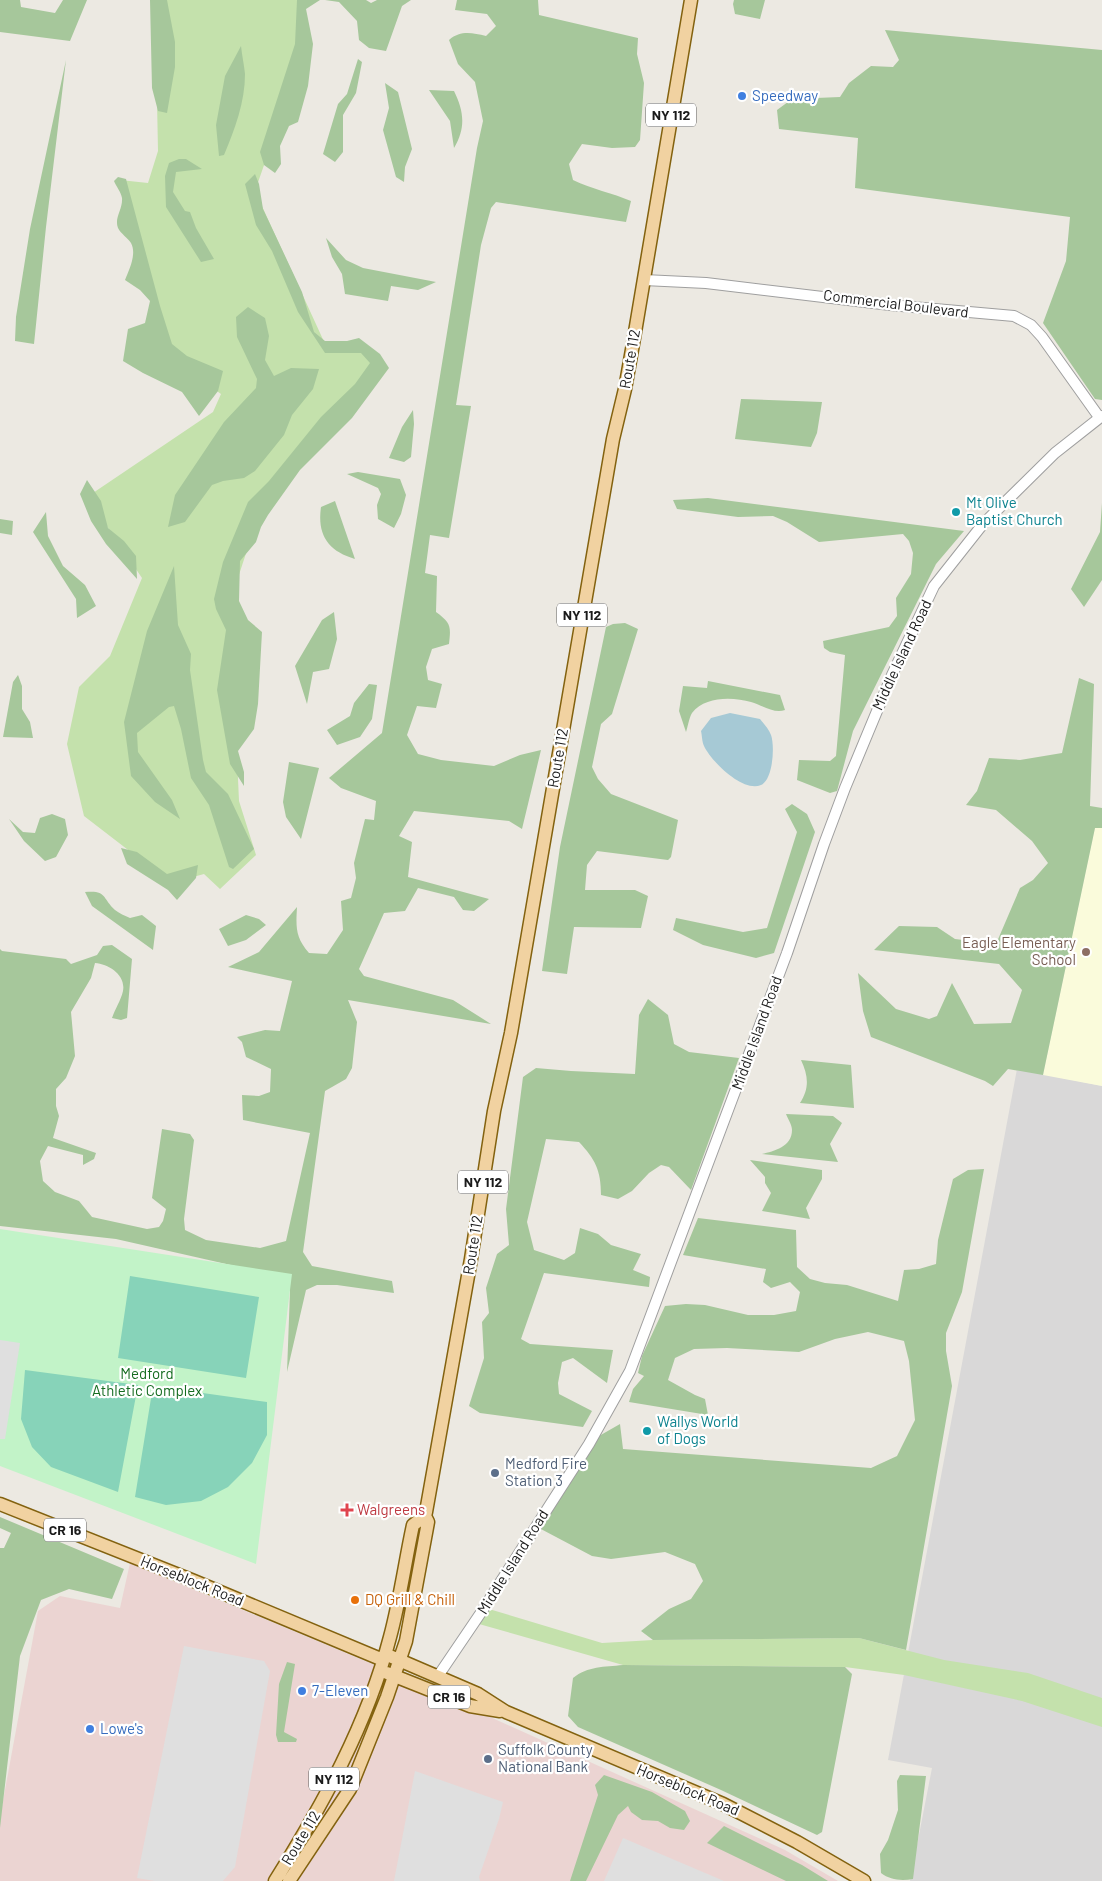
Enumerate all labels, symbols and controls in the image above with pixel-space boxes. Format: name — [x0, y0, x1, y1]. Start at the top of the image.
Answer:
place label: Speedway — [752, 86, 818, 104]
marker: Speedway — [736, 90, 748, 102]
road number: NY 112 — [646, 104, 696, 126]
street label: Commercial Boulevard — [822, 285, 970, 321]
street label: Route 112 — [615, 328, 643, 390]
place label: Mt Olive Baptist Church — [966, 493, 1063, 528]
marker: Mt Olive Baptist Church — [950, 506, 962, 518]
street label: Middle Island Road — [868, 596, 935, 713]
road number: NY 112 — [557, 604, 607, 626]
street label: Route 112 — [543, 727, 571, 789]
place label: Eagle Elementary School — [962, 933, 1076, 968]
marker: Eagle Elementary School — [1080, 946, 1092, 958]
street label: Middle Island Road — [727, 973, 785, 1092]
road number: NY 112 — [458, 1170, 508, 1194]
street label: Route 112 — [458, 1214, 486, 1276]
park label: Medford Athletic Complex — [92, 1364, 202, 1399]
place label: Wallys World of Dogs — [657, 1412, 738, 1447]
marker: Wallys World of Dogs — [641, 1425, 653, 1437]
place label: Medford Fire Station 3 — [505, 1454, 587, 1489]
marker: Medford Fire Station 3 — [489, 1467, 501, 1479]
place label: Walgreens — [357, 1500, 425, 1518]
marker: Walgreens — [341, 1504, 353, 1516]
street label: Middle Island Road — [473, 1506, 552, 1617]
road number: CR 16 — [44, 1518, 86, 1542]
street label: Horseblock Road — [138, 1551, 247, 1609]
place label: DQ Grill & Chill — [365, 1590, 455, 1608]
marker: DQ Grill & Chill — [349, 1594, 361, 1606]
place label: 7-Eleven — [312, 1681, 368, 1699]
marker: 7-Eleven — [296, 1685, 308, 1697]
road number: CR 16 — [428, 1685, 470, 1708]
place label: Lowe's — [100, 1719, 143, 1737]
marker: Lowe's — [84, 1723, 96, 1735]
place label: Suffolk County National Bank — [498, 1740, 593, 1775]
marker: Suffolk County National Bank — [482, 1753, 494, 1765]
street label: Horseblock Road — [634, 1759, 742, 1819]
road number: NY 112 — [309, 1768, 359, 1790]
street label: Route 112 — [277, 1807, 323, 1868]

